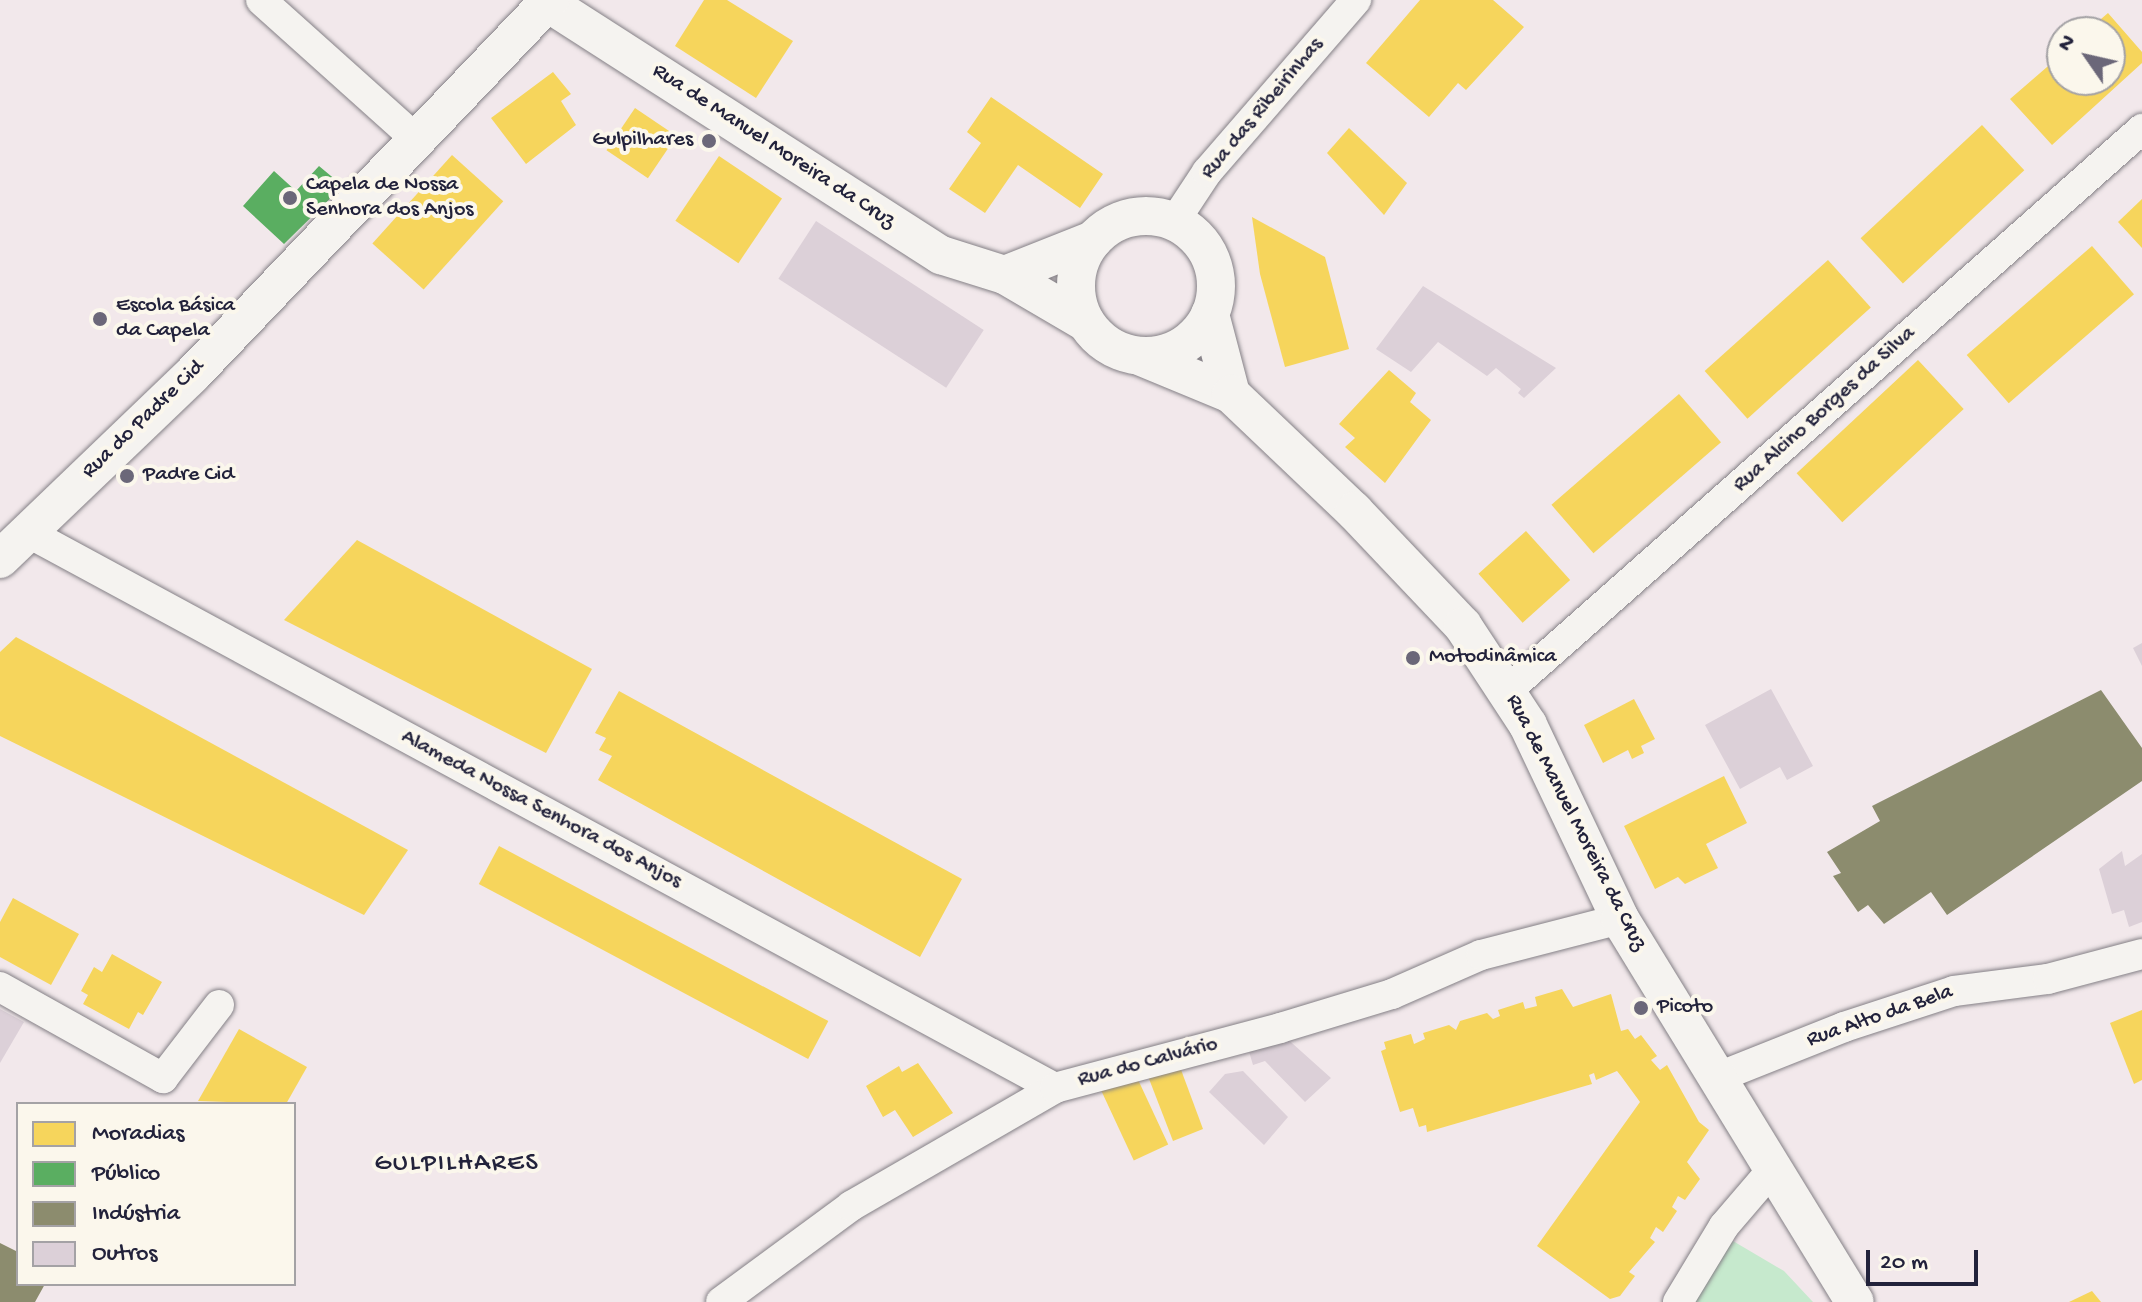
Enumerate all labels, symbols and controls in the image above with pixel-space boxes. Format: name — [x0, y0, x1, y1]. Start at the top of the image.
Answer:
north arrow — [2046, 16, 2126, 96]
text: N — [2053, 30, 2083, 57]
street label: Rua das Ribeirinhas — [1196, 33, 1330, 185]
street label: Rua de Manuel Moreira da Cruz — [647, 59, 899, 235]
place label: Gulpilhares — [592, 128, 693, 154]
marker: Gulpilhares — [700, 132, 718, 150]
place label: Capela de Nossa Senhora dos Anjos — [306, 172, 473, 224]
marker: Capela de Nossa Senhora dos Anjos — [281, 189, 299, 207]
place label: Escola Básica da Capela — [116, 293, 235, 344]
marker: Escola Básica da Capela — [91, 310, 109, 328]
street label: Rua Alcino Borges da Silva — [1728, 321, 1922, 499]
street label: Rua do Padre Cid — [77, 355, 211, 485]
place label: Padre Cid — [143, 463, 234, 489]
marker: Padre Cid — [118, 467, 136, 485]
place label: Motodinâmica — [1429, 645, 1556, 671]
marker: Motodinâmica — [1404, 649, 1422, 667]
street label: Rua de Manuel Moreira da Cruz — [1499, 690, 1651, 956]
street label: Alameda Nossa Senhora dos Anjos — [396, 725, 686, 895]
street label: Rua Alto da Bela — [1804, 980, 1956, 1054]
place label: Picoto — [1657, 995, 1713, 1021]
marker: Picoto — [1632, 999, 1650, 1017]
street label: Rua do Calvário — [1075, 1032, 1221, 1094]
legend — [16, 1102, 296, 1286]
text: Moradias — [92, 1120, 184, 1149]
district label: GULPILHARES — [374, 1149, 540, 1181]
text: Público — [92, 1160, 160, 1189]
text: Indústria — [92, 1200, 180, 1229]
scale bar — [1870, 1234, 1982, 1284]
text: Outros — [92, 1240, 157, 1269]
text: 20 m — [1880, 1249, 1928, 1278]

